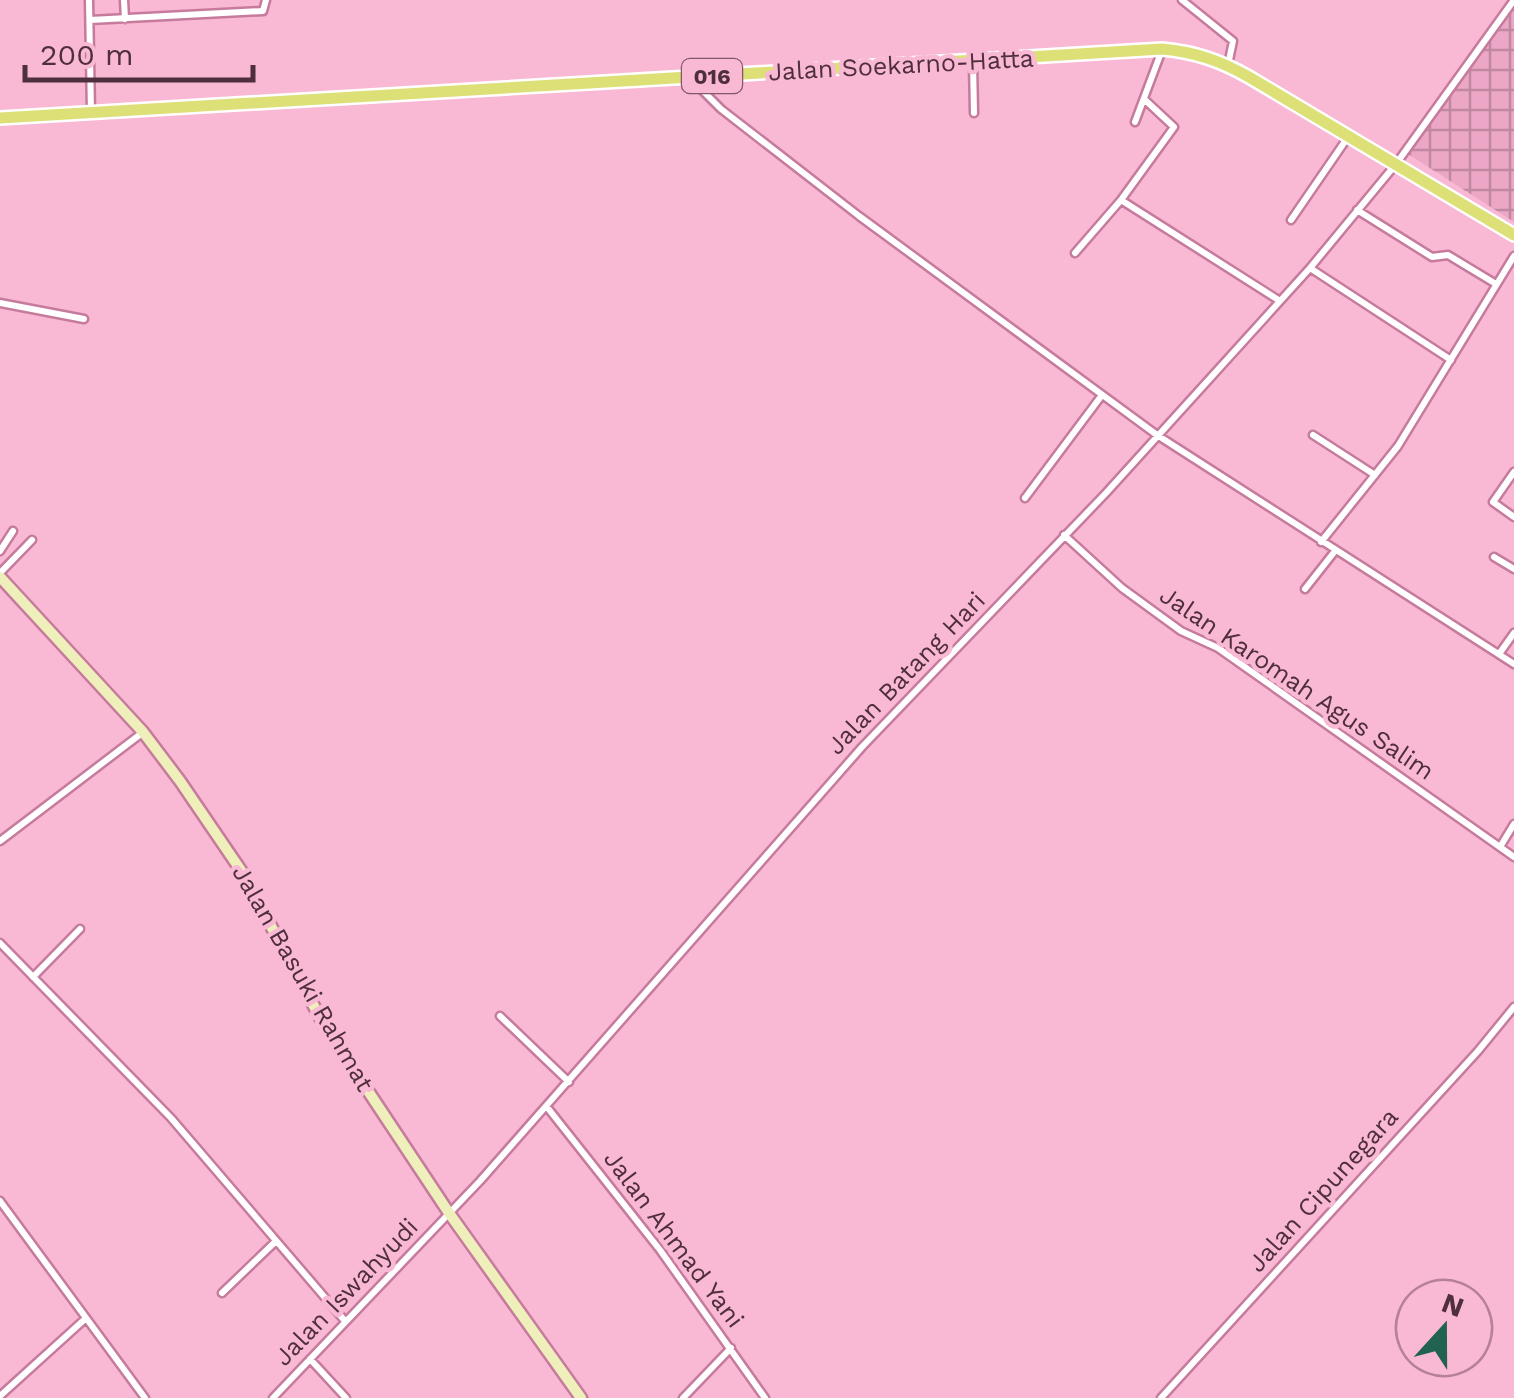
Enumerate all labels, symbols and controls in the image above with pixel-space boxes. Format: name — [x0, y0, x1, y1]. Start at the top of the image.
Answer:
scale bar — [25, 20, 252, 82]
text: 200 m — [40, 37, 134, 72]
street label: Jalan Soekarno-Hatta — [767, 44, 1035, 86]
road number: 016 — [682, 59, 742, 93]
street label: Jalan Karomah Agus Salim — [1154, 580, 1440, 786]
street label: Jalan Batang Hari — [821, 586, 991, 760]
street label: Jalan Basuki Rahmat — [226, 860, 380, 1097]
street label: Jalan Cipunegara — [1242, 1102, 1404, 1278]
street label: Jalan Ahmad Yani — [598, 1145, 750, 1333]
street label: Jalan Iswahyudi — [268, 1212, 424, 1372]
north arrow — [1394, 1278, 1494, 1378]
text: N — [1437, 1286, 1468, 1324]

